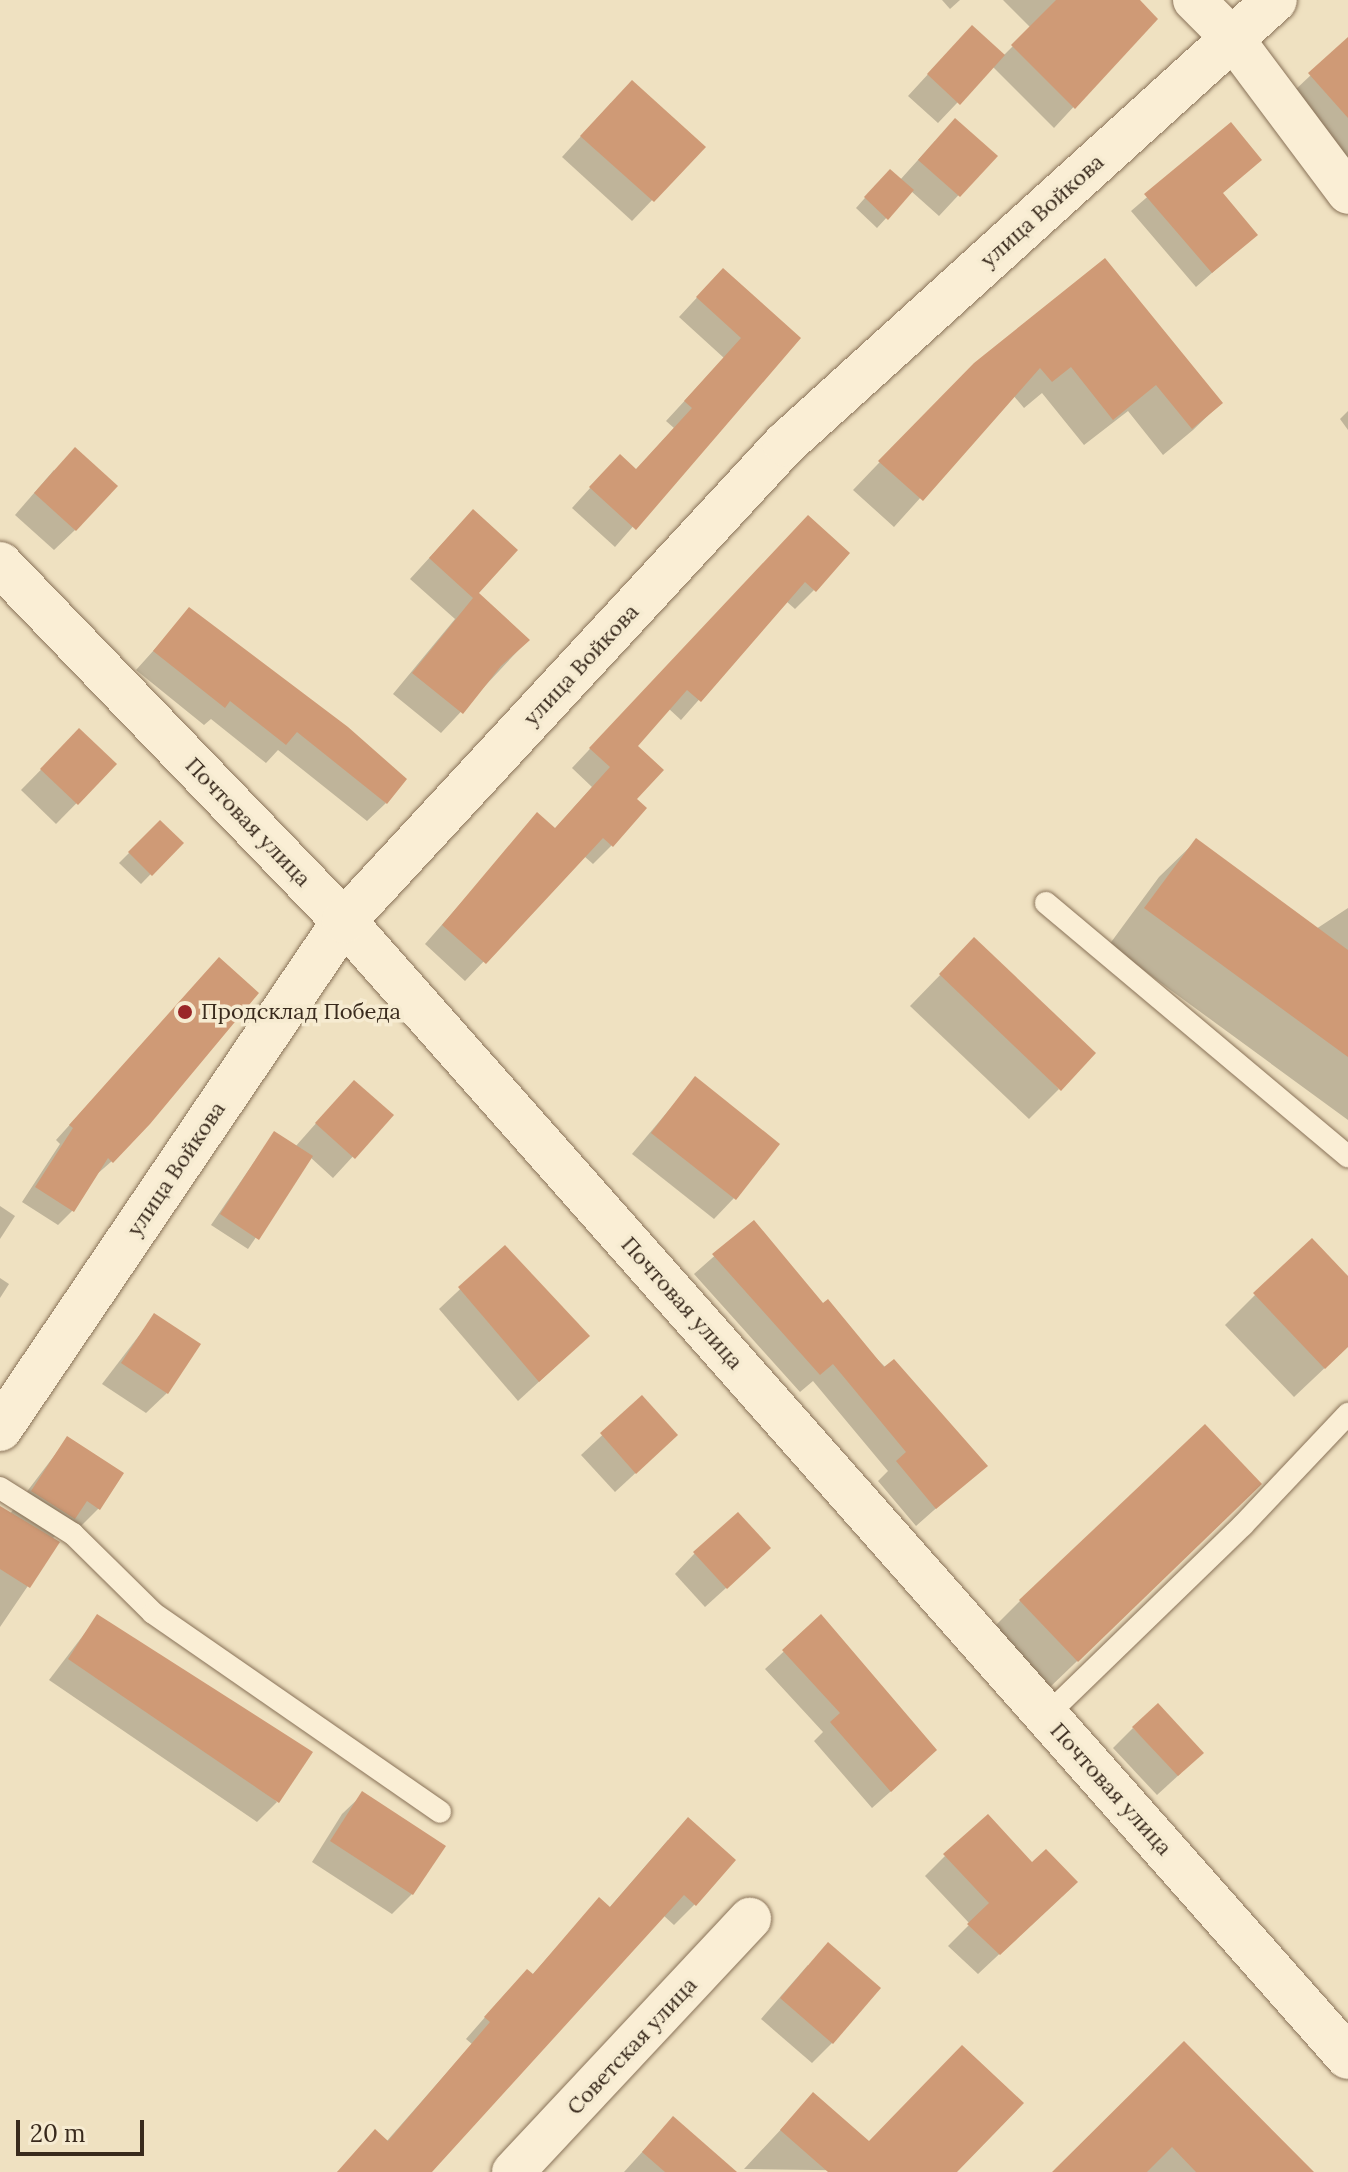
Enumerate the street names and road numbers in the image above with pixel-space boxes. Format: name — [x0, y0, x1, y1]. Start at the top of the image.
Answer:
street label: улица Войкова — [975, 149, 1109, 273]
street label: улица Войкова — [518, 599, 644, 731]
street label: Почтовая улица — [180, 752, 316, 892]
street label: улица Войкова — [121, 1097, 231, 1241]
street label: Почтовая улица — [616, 1231, 748, 1375]
street label: Почтовая улица — [1045, 1717, 1177, 1861]
street label: Советская улица — [562, 1972, 702, 2120]

